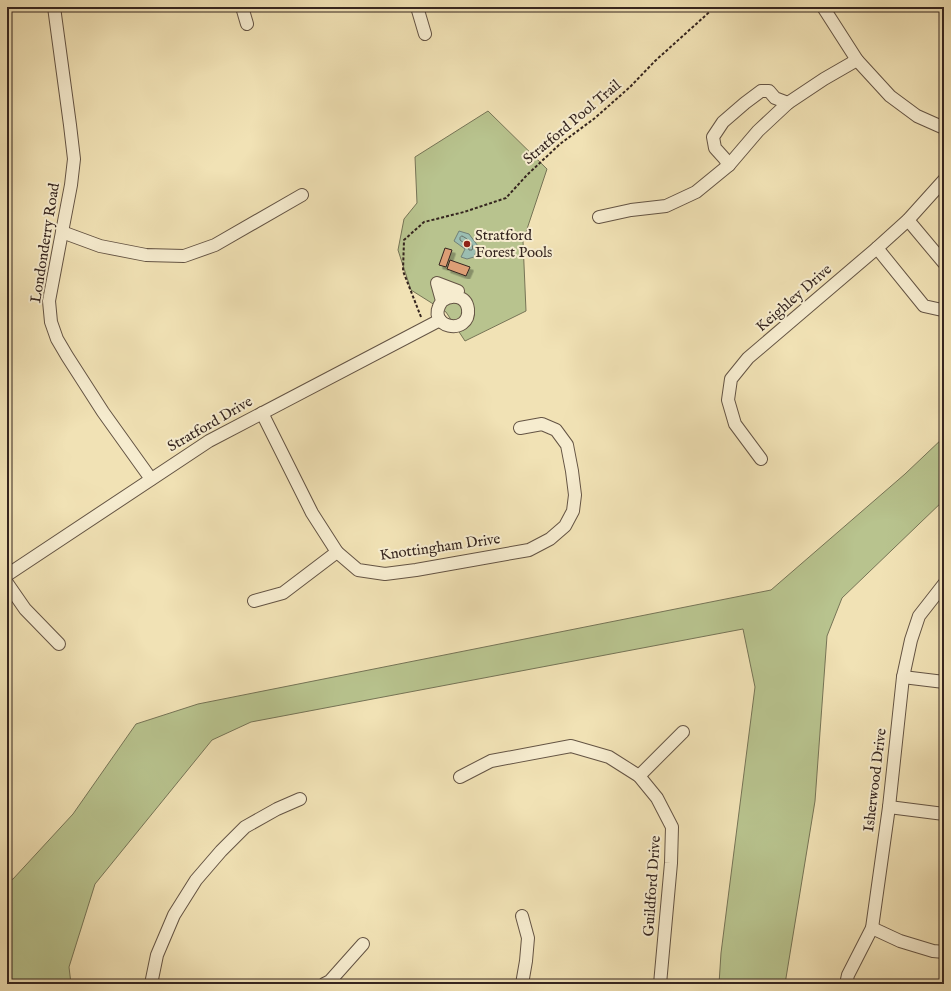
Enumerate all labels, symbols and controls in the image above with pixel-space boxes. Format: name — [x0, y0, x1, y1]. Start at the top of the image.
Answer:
street label: Stratford Pool Trail — [519, 75, 625, 168]
street label: Londonderry Road — [26, 181, 64, 304]
place label: Stratford Forest Pools — [475, 226, 552, 262]
marker: Stratford Forest Pools — [462, 239, 472, 249]
street label: Keighley Drive — [752, 260, 836, 336]
street label: Stratford Drive — [164, 392, 256, 456]
street label: Knottingham Drive — [378, 529, 502, 565]
street label: Isherwood Drive — [859, 727, 891, 833]
street label: Guildford Drive — [639, 835, 665, 937]

